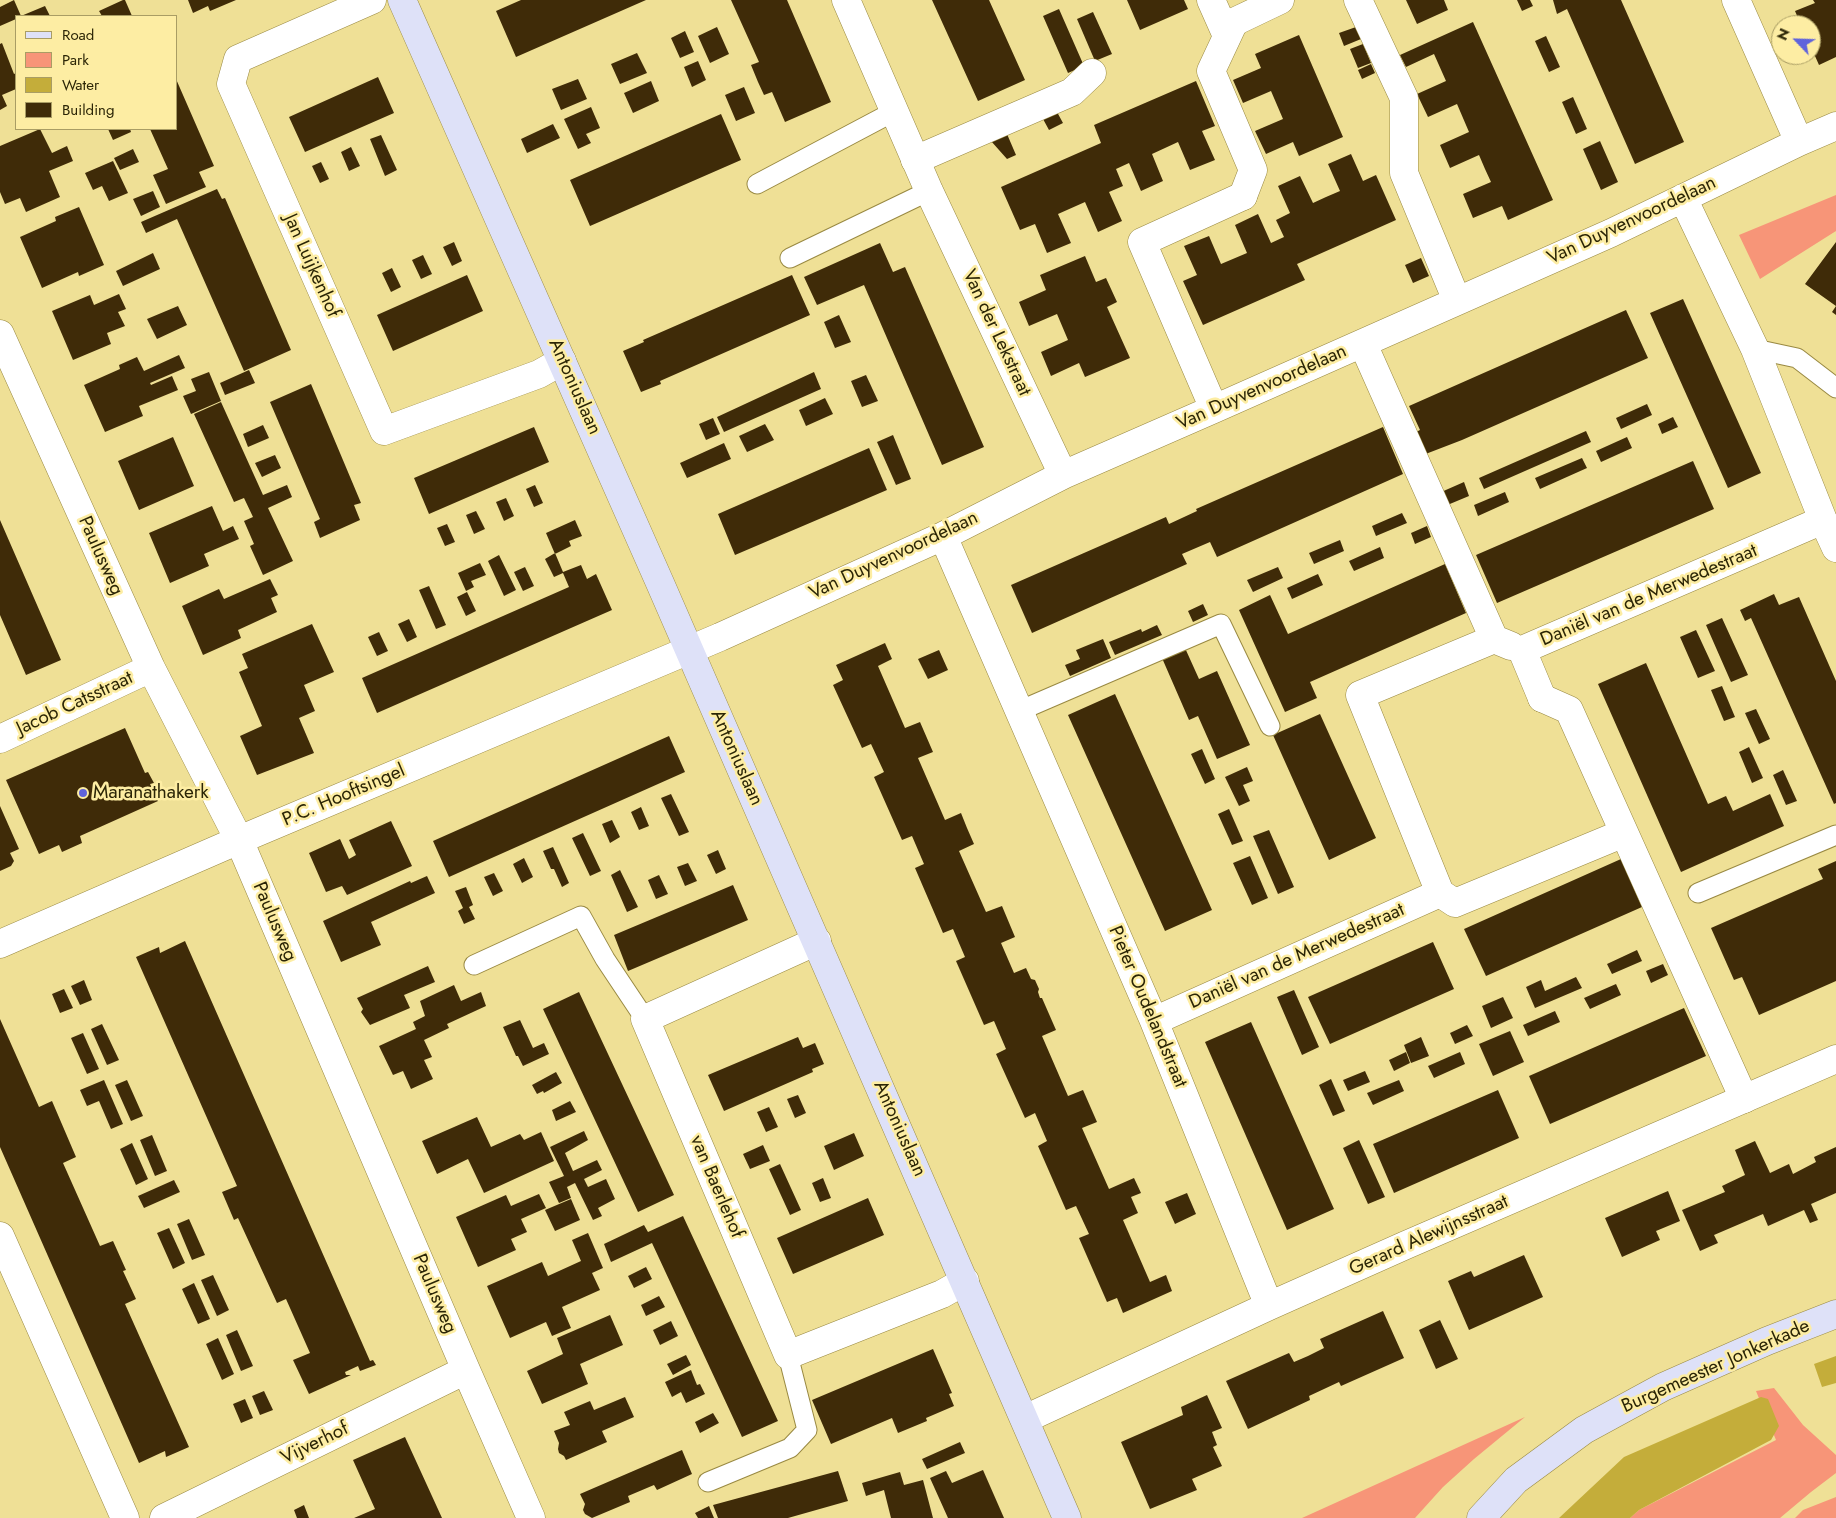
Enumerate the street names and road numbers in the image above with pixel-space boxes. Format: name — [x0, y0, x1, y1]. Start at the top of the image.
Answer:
street label: Van Duyvenvoordelaan — [1544, 172, 1720, 270]
street label: Jan Luijkenhof — [278, 211, 344, 321]
street label: Van der Lekstraat — [957, 266, 1035, 400]
street label: Antoniuslaan — [543, 335, 605, 439]
street label: Van Duyvenvoordelaan — [1174, 340, 1350, 436]
street label: Van Duyvenvoordelaan — [806, 507, 982, 605]
street label: Paulusweg — [72, 513, 128, 599]
street label: Daniël van de Merwedestraat — [1537, 540, 1761, 652]
street label: Jacob Catsstraat — [13, 667, 137, 741]
street label: Antoniuslaan — [705, 706, 767, 810]
street label: P.C. Hooftsingel — [279, 760, 409, 832]
street label: Paulusweg — [247, 879, 301, 965]
street label: Daniël van de Merwedestraat — [1186, 899, 1408, 1015]
street label: Pieter Oudelandstraat — [1103, 923, 1191, 1091]
street label: Antoniuslaan — [868, 1077, 930, 1181]
street label: van Baerlehof — [684, 1132, 748, 1242]
street label: Gerard Alewijnsstraat — [1346, 1191, 1512, 1281]
street label: Paulusweg — [407, 1251, 461, 1337]
street label: Burgemeester Jonkerkade — [1618, 1315, 1814, 1419]
street label: Vijverhof — [277, 1418, 353, 1470]

